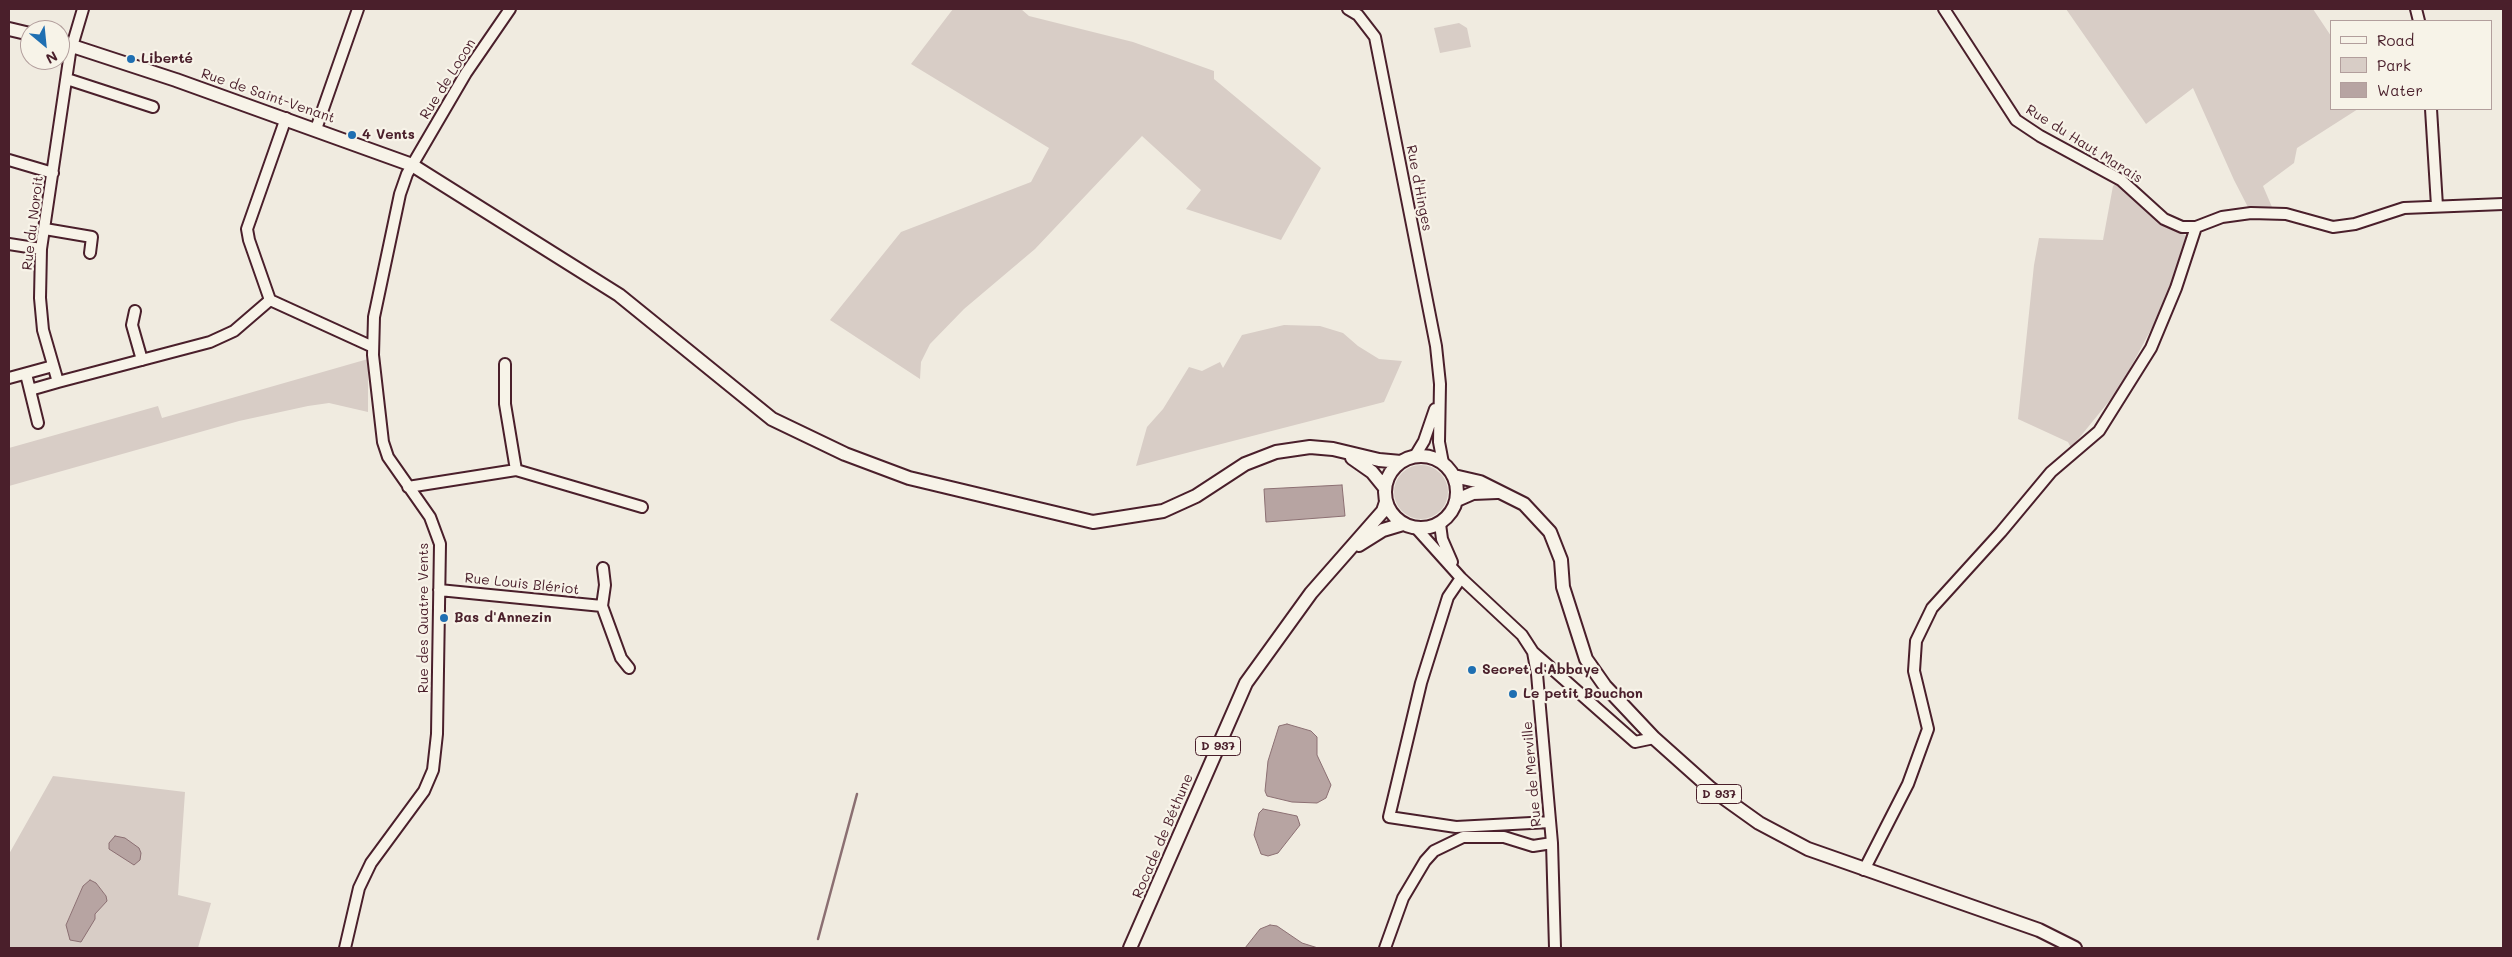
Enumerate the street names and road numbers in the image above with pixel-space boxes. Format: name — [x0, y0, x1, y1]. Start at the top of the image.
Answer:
street label: Rue de Locon — [417, 36, 479, 122]
street label: Rue de Saint-Venant — [199, 65, 337, 127]
street label: Rue du Haut Marais — [2023, 101, 2145, 187]
street label: Rue d'Hinges — [1402, 144, 1436, 232]
street label: Rue du Noroit — [19, 175, 47, 271]
street label: Rue des Quatre Vents — [416, 543, 432, 693]
street label: Rue Louis Blériot — [464, 570, 580, 598]
street label: Rue de Merville — [1519, 720, 1545, 828]
road number: D 937 — [1196, 736, 1240, 756]
street label: Rocade de Béthune — [1129, 771, 1197, 901]
road number: D 937 — [1696, 784, 1742, 804]

